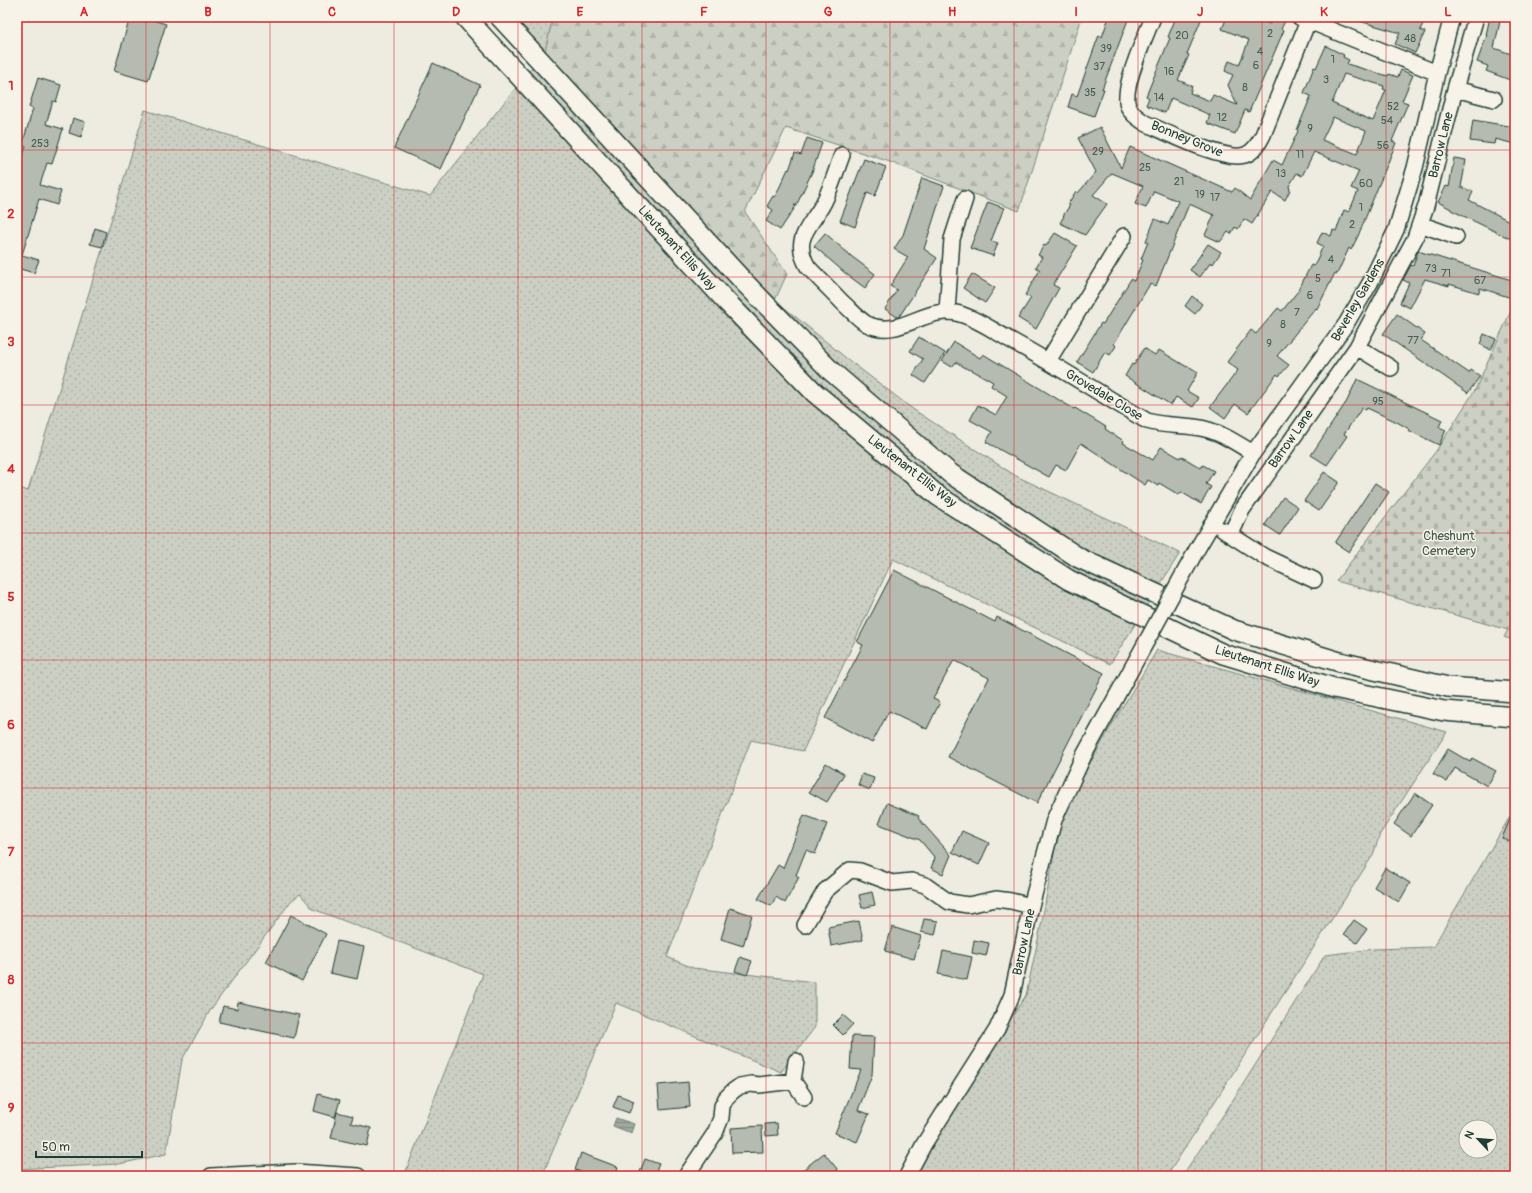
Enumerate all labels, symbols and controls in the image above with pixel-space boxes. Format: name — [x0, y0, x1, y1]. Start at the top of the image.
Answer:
text: A — [80, 4, 89, 20]
text: B — [204, 4, 212, 20]
text: C — [328, 4, 336, 20]
text: D — [452, 4, 460, 20]
text: E — [577, 4, 584, 20]
text: F — [700, 4, 708, 20]
text: G — [824, 4, 833, 20]
text: H — [948, 4, 956, 20]
text: I — [1074, 4, 1078, 20]
text: J — [1197, 4, 1203, 20]
text: K — [1320, 4, 1328, 20]
text: L — [1444, 4, 1452, 20]
house number: 2 — [1267, 27, 1273, 40]
house number: 20 — [1175, 29, 1189, 42]
house number: 48 — [1404, 32, 1416, 45]
house number: 39 — [1100, 42, 1112, 55]
house number: 4 — [1257, 45, 1264, 58]
house number: 1 — [1331, 53, 1335, 66]
house number: 6 — [1253, 59, 1259, 72]
house number: 37 — [1093, 60, 1105, 73]
house number: 16 — [1164, 65, 1174, 78]
house number: 3 — [1323, 73, 1329, 86]
text: 1 — [8, 78, 14, 94]
house number: 8 — [1242, 81, 1248, 94]
house number: 35 — [1084, 86, 1096, 99]
house number: 14 — [1154, 91, 1165, 104]
house number: 52 — [1387, 100, 1399, 113]
street label: Barrow Lane — [1425, 110, 1457, 180]
house number: 12 — [1217, 111, 1227, 124]
house number: 54 — [1381, 114, 1394, 127]
street label: Bonney Grove — [1149, 117, 1226, 161]
house number: 9 — [1307, 122, 1313, 135]
house number: 253 — [31, 137, 49, 150]
house number: 56 — [1377, 139, 1389, 152]
house number: 29 — [1092, 145, 1104, 158]
house number: 11 — [1296, 148, 1304, 161]
house number: 25 — [1139, 161, 1151, 174]
house number: 13 — [1276, 167, 1286, 180]
house number: 21 — [1174, 175, 1184, 188]
house number: 60 — [1359, 177, 1373, 190]
house number: 19 — [1195, 188, 1205, 201]
house number: 17 — [1210, 191, 1220, 204]
house number: 1 — [1359, 201, 1363, 214]
street label: Lieutenant Ellis Way — [635, 202, 720, 294]
text: 2 — [7, 206, 15, 222]
house number: 2 — [1349, 218, 1355, 231]
house number: 4 — [1328, 253, 1335, 266]
street label: Beverley Gardens — [1328, 256, 1388, 344]
house number: 73 — [1425, 262, 1437, 275]
house number: 71 — [1441, 267, 1451, 280]
house number: 5 — [1315, 272, 1321, 285]
house number: 67 — [1474, 274, 1486, 287]
house number: 6 — [1307, 289, 1313, 302]
house number: 7 — [1294, 306, 1300, 319]
house number: 8 — [1280, 318, 1286, 331]
text: 3 — [7, 334, 15, 350]
house number: 77 — [1407, 334, 1419, 347]
house number: 9 — [1266, 337, 1272, 350]
street label: Grovedale Close — [1062, 366, 1146, 425]
house number: 95 — [1372, 395, 1384, 408]
street label: Barrow Lane — [1265, 406, 1317, 471]
street label: Lieutenant Ellis Way — [864, 431, 960, 511]
text: 4 — [7, 461, 15, 477]
park label: Cheshunt Cemetery — [1422, 528, 1476, 559]
text: 5 — [7, 589, 15, 605]
street label: Lieutenant Ellis Way — [1213, 642, 1322, 691]
text: 6 — [7, 717, 15, 733]
text: 7 — [8, 844, 15, 860]
street label: Barrow Lane — [1009, 907, 1039, 977]
text: 8 — [8, 972, 15, 988]
text: 9 — [8, 1100, 15, 1116]
north arrow — [1458, 1119, 1498, 1159]
text: N — [1462, 1128, 1477, 1141]
scale bar — [36, 1133, 142, 1159]
text: 50 m — [42, 1140, 70, 1155]

